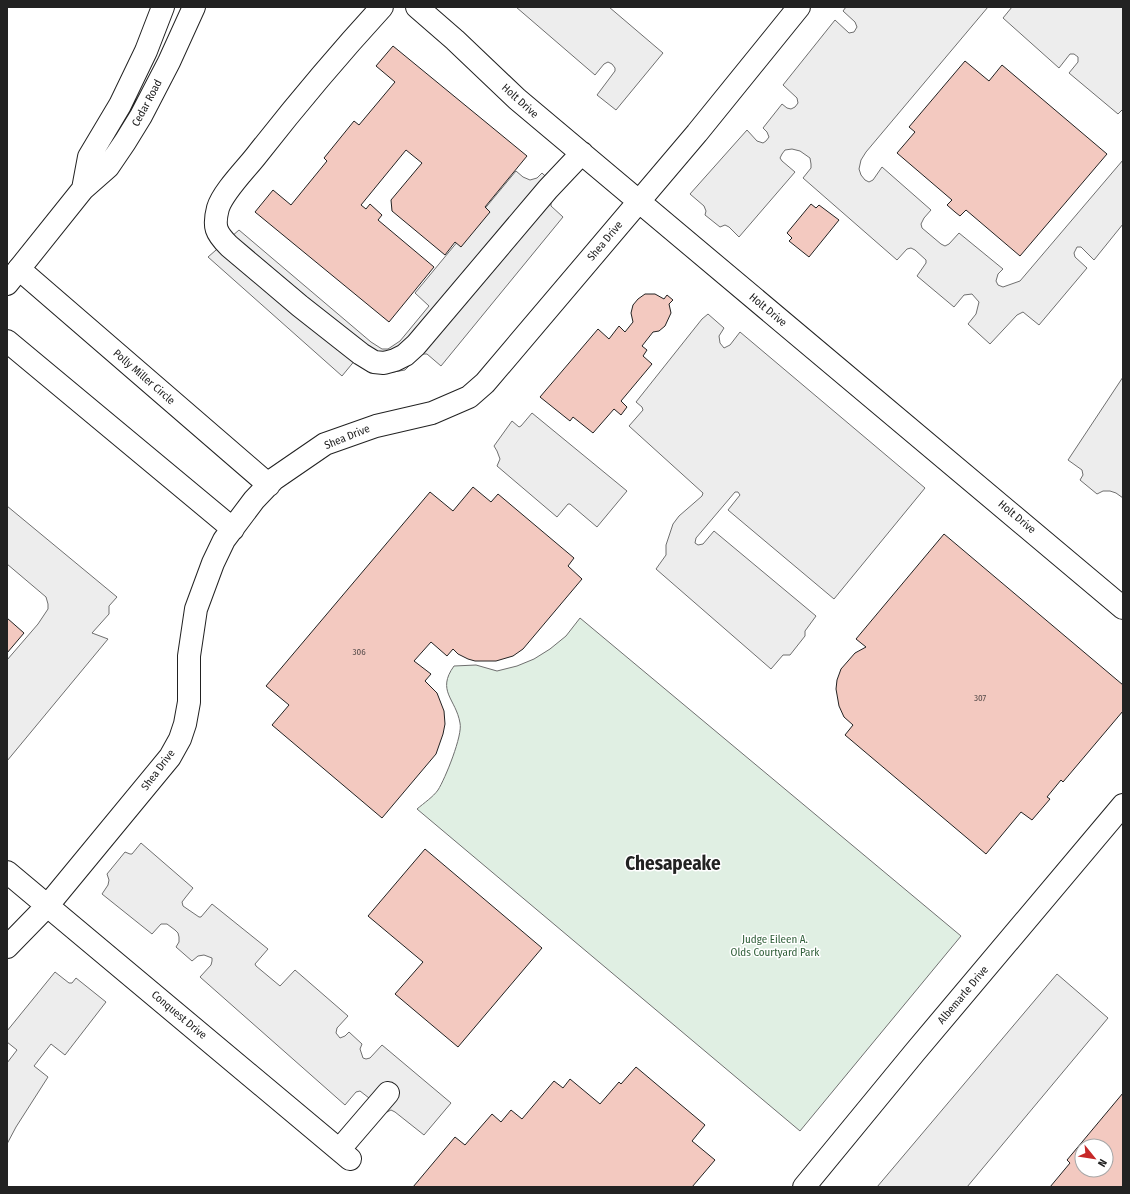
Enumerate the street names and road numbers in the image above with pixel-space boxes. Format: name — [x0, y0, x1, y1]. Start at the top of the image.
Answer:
street label: Cedar Road — [129, 77, 165, 129]
street label: Holt Drive — [499, 81, 541, 121]
street label: Shea Drive — [585, 218, 625, 264]
street label: Holt Drive — [747, 291, 789, 329]
street label: Polly Miller Circle — [110, 347, 178, 407]
street label: Shea Drive — [322, 422, 372, 452]
street label: Holt Drive — [996, 498, 1038, 536]
street label: Shea Drive — [138, 747, 178, 793]
street label: Albemarle Drive — [935, 963, 991, 1027]
street label: Conquest Drive — [149, 988, 209, 1042]

